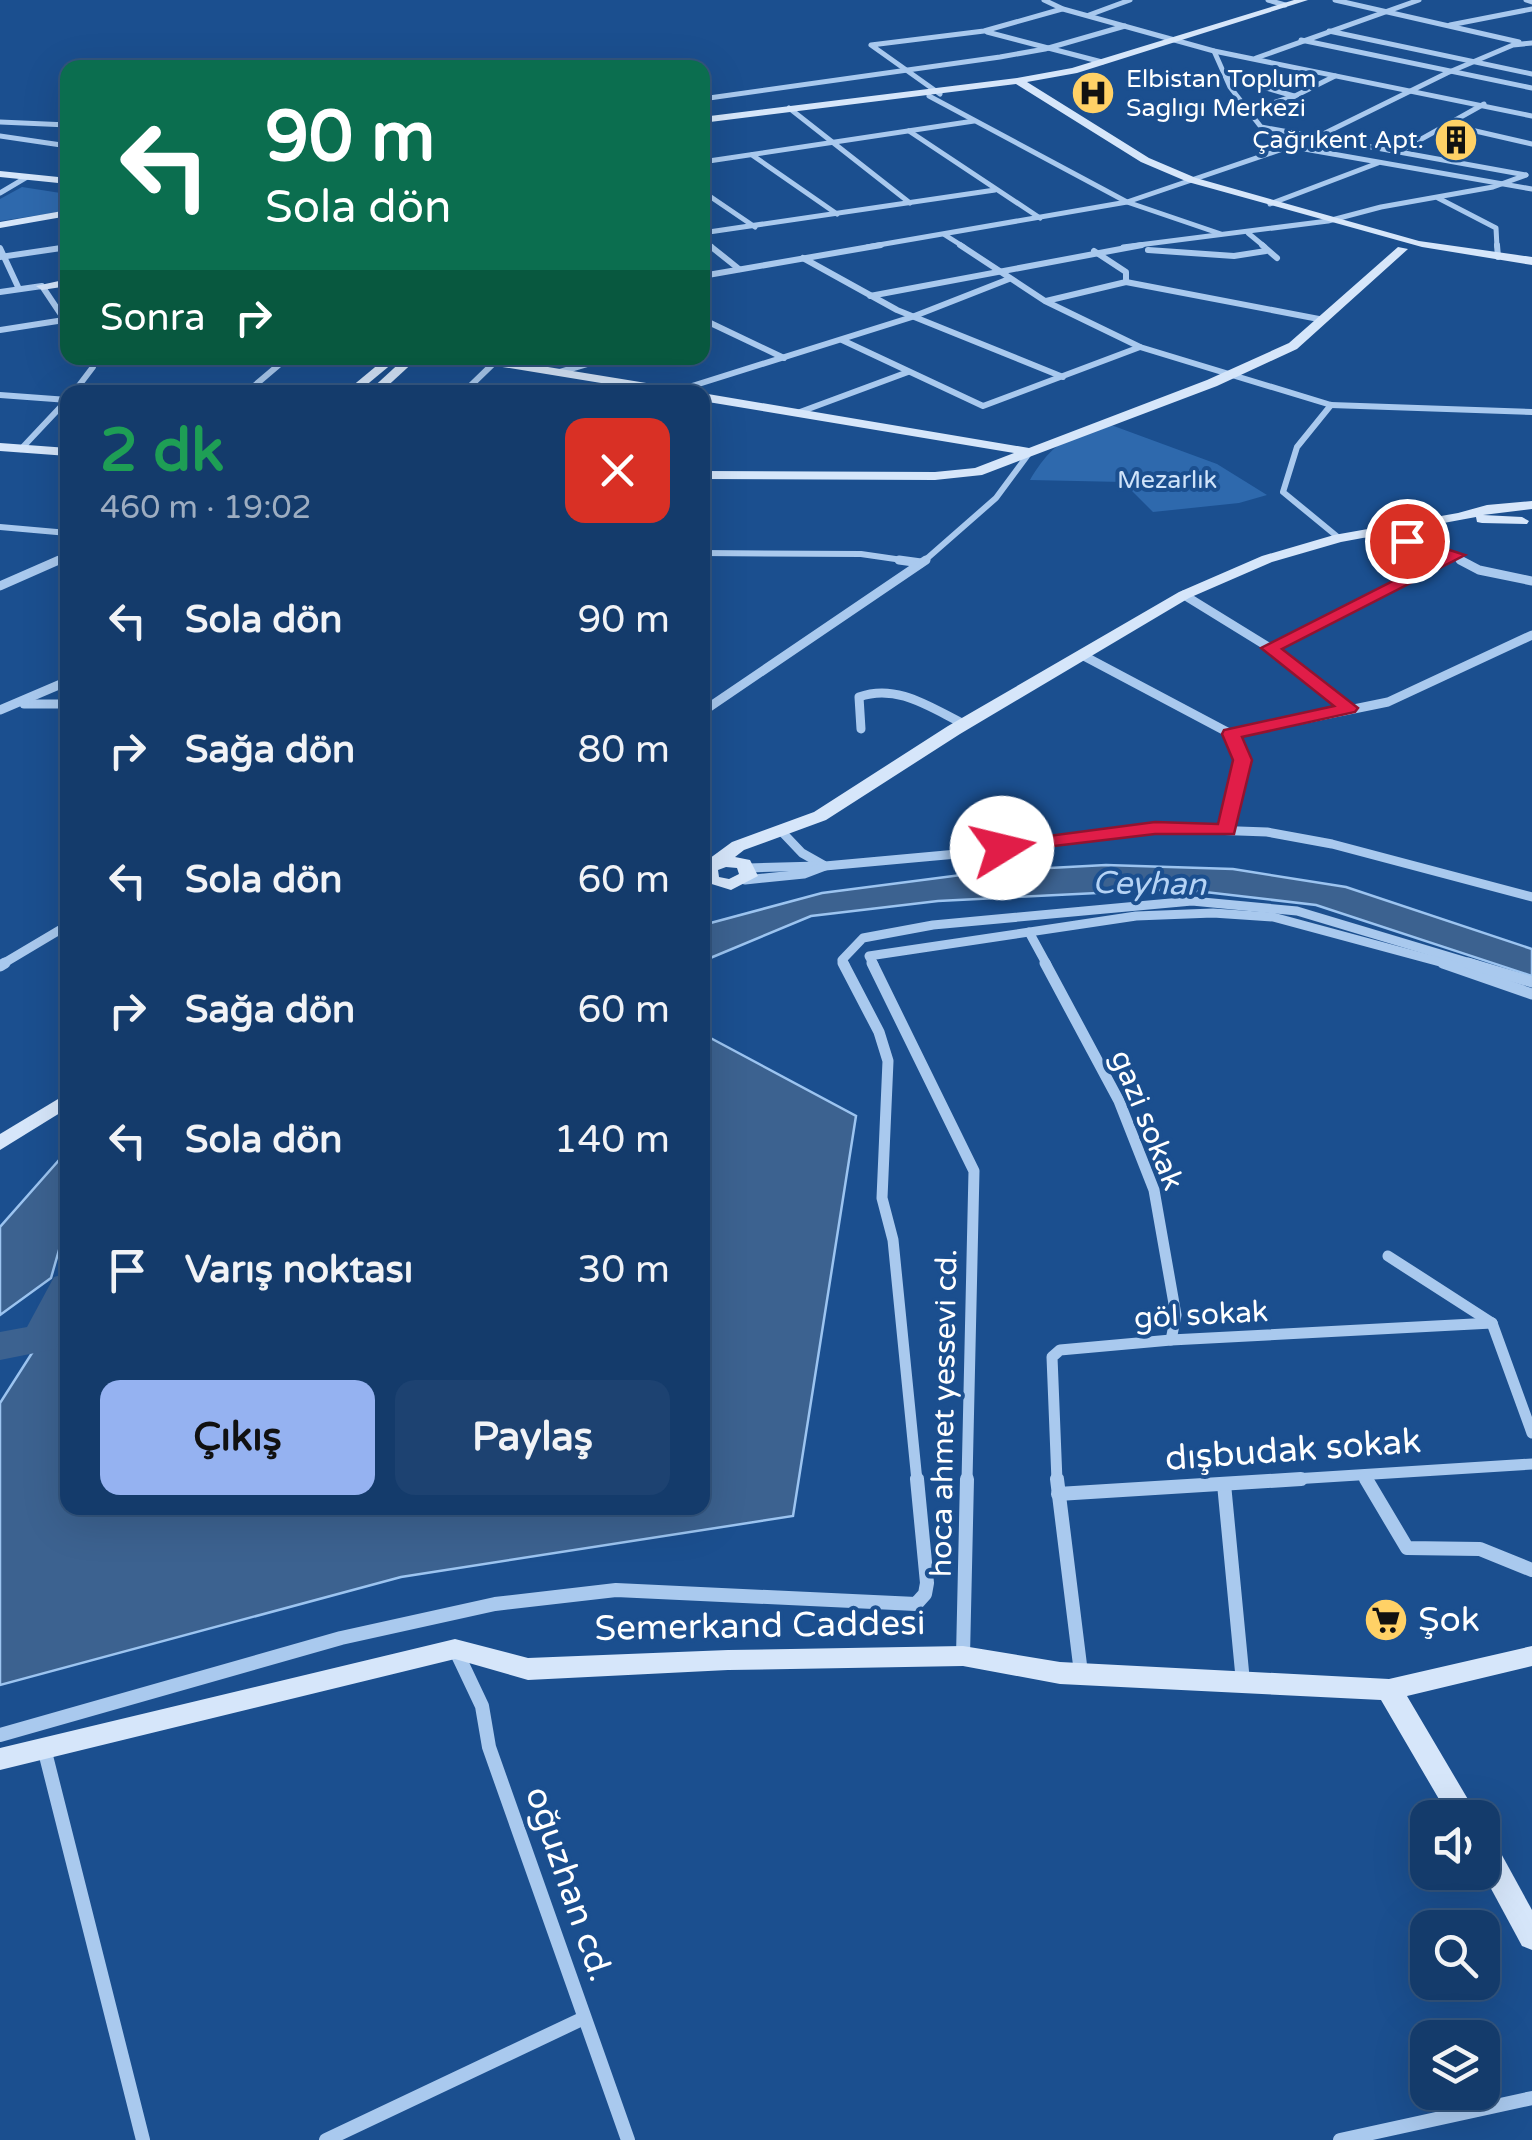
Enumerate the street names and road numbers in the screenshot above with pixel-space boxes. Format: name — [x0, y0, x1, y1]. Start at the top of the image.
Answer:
street label: gazi sokak — [1102, 1045, 1192, 1195]
street label: hoca ahmet yessevi cd. — [923, 1249, 965, 1577]
street label: göl sokak — [1133, 1293, 1269, 1337]
street label: dışbudak sokak — [1164, 1420, 1422, 1480]
street label: Semerkand Caddesi — [594, 1602, 926, 1650]
street label: oğuzhan cd. — [516, 1781, 622, 1987]

